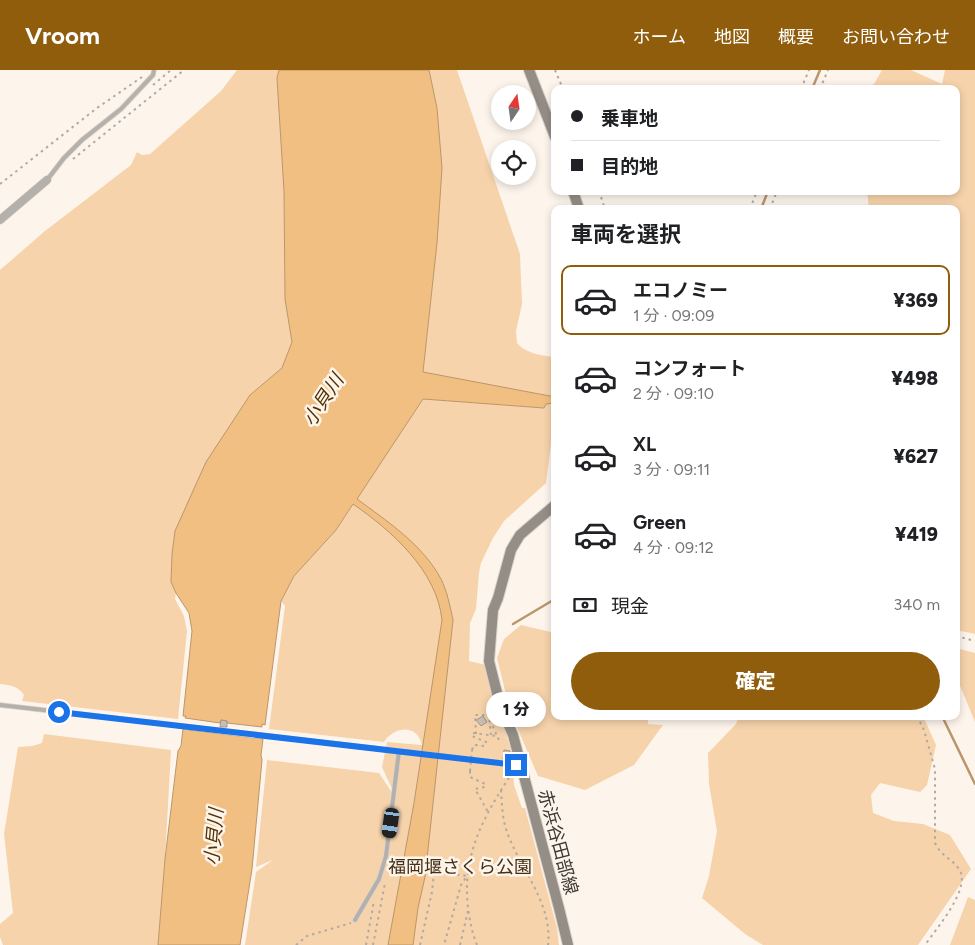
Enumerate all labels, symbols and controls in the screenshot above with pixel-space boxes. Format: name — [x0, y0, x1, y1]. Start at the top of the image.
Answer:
text: Vroom — [25, 21, 100, 50]
text: ホーム — [633, 26, 686, 48]
text: 地図 — [714, 26, 750, 48]
text: 概要 — [778, 26, 814, 48]
text: お問い合わせ — [842, 26, 950, 48]
north arrow — [491, 85, 536, 130]
map controls — [491, 85, 536, 185]
text: 乗車地 — [601, 107, 658, 130]
button: locate — [491, 140, 536, 185]
text: 目的地 — [601, 155, 658, 178]
text: 車両を選択 — [571, 221, 681, 248]
icon: car — [573, 278, 618, 323]
text: エコノミー — [633, 279, 728, 302]
text: ¥369 — [893, 289, 938, 312]
text: 1 分 · 09:09 — [633, 306, 714, 325]
icon: car — [573, 356, 618, 401]
text: コンフォート — [633, 357, 746, 380]
text: ¥498 — [891, 367, 938, 390]
water label: 小貝川 — [298, 368, 349, 430]
text: 2 分 · 09:10 — [633, 384, 714, 403]
text: XL — [633, 433, 656, 456]
icon: car — [573, 434, 618, 479]
text: ¥627 — [893, 445, 938, 468]
text: 3 分 · 09:11 — [633, 460, 710, 479]
text: Green — [633, 511, 686, 534]
icon: car — [573, 512, 618, 557]
text: ¥419 — [895, 523, 938, 546]
text: 4 分 · 09:12 — [633, 538, 714, 557]
icon: cash — [571, 591, 599, 619]
text: 現金 — [611, 595, 649, 618]
text: 340 m — [894, 595, 940, 614]
button: 確定 — [571, 652, 940, 710]
callout: 1 分 — [486, 692, 546, 728]
text: 1 分 — [503, 700, 529, 719]
route start — [48, 701, 70, 723]
route end — [505, 754, 527, 776]
street label: 赤浜谷田部線 — [533, 787, 583, 897]
water label: 小貝川 — [200, 806, 228, 866]
car — [381, 807, 400, 839]
park label: 福岡堰さくら公園 — [388, 856, 532, 878]

